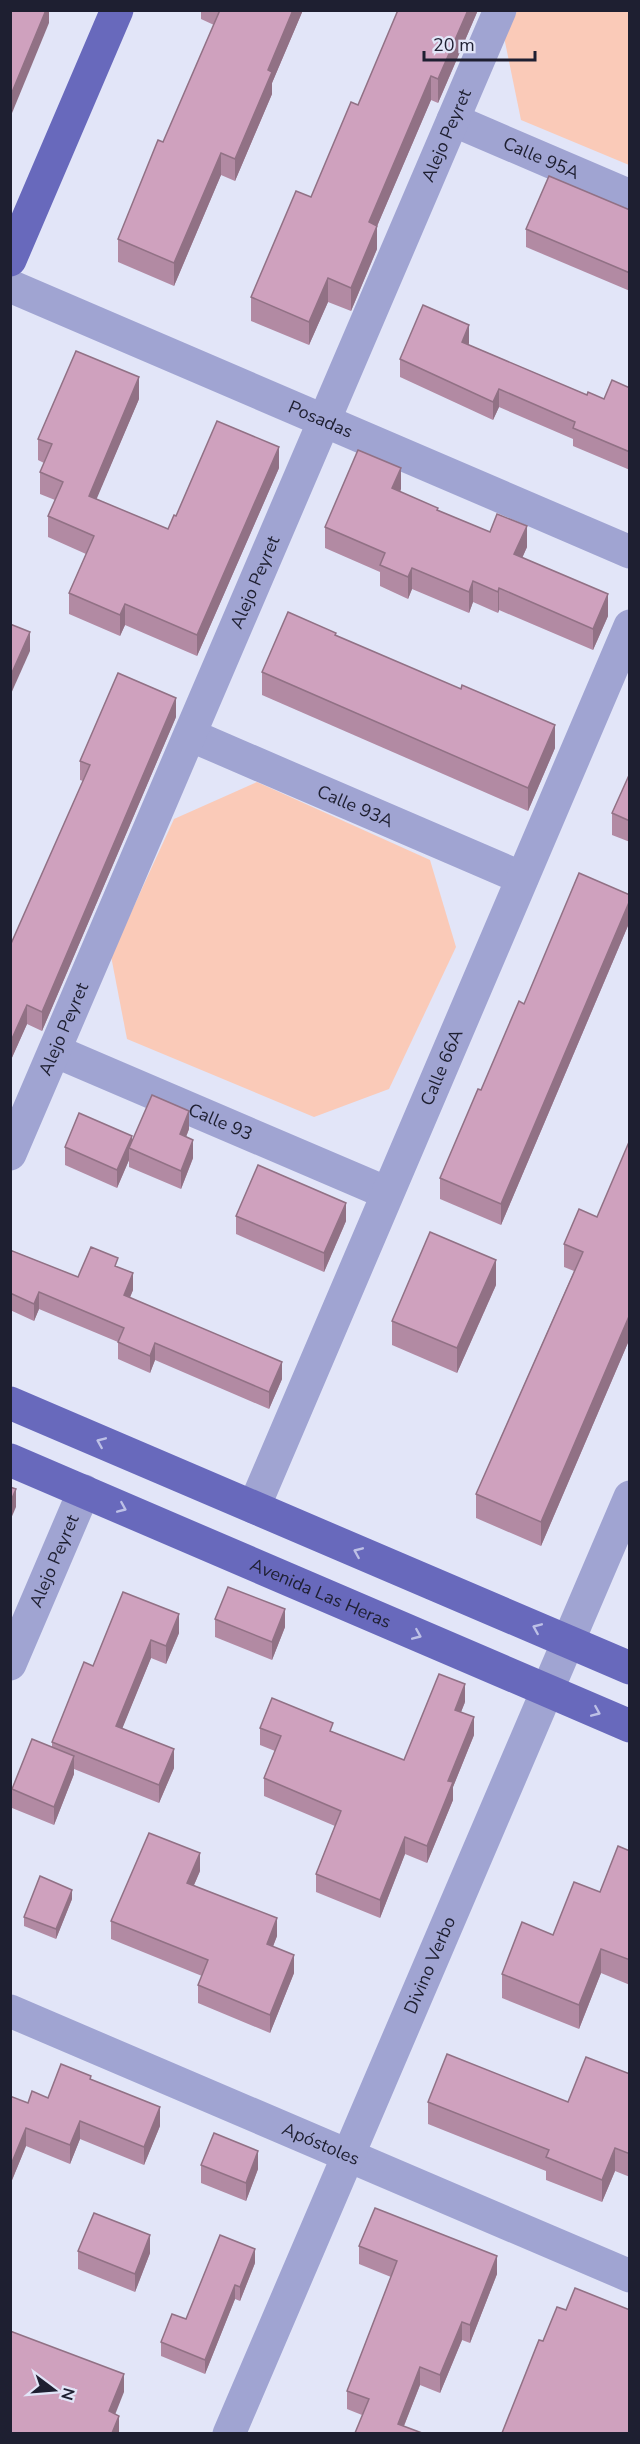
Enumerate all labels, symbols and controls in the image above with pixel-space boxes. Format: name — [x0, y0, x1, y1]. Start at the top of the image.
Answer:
scale bar — [424, 24, 535, 62]
text: 20 m — [433, 33, 475, 57]
street label: Alejo Peyret — [416, 85, 477, 186]
street label: Calle 95A — [499, 131, 583, 185]
street label: Posadas — [285, 395, 357, 444]
street label: Alejo Peyret — [224, 531, 286, 632]
street label: Calle 93A — [313, 779, 397, 833]
street label: Alejo Peyret — [33, 978, 94, 1079]
street label: Calle 66A — [415, 1025, 469, 1109]
street label: Calle 93 — [185, 1097, 256, 1146]
one-way arrow — [97, 1437, 108, 1449]
one-way arrow — [116, 1501, 127, 1513]
street label: Alejo Peyret — [24, 1510, 85, 1611]
one-way arrow — [353, 1547, 364, 1559]
street label: Avenida Las Heras — [247, 1552, 395, 1634]
one-way arrow — [532, 1623, 543, 1635]
one-way arrow — [411, 1628, 422, 1640]
one-way arrow — [590, 1705, 601, 1717]
street label: Divino Verbo — [398, 1913, 461, 2018]
street label: Apóstoles — [278, 2117, 363, 2171]
north arrow — [24, 2360, 84, 2420]
text: N — [55, 2385, 80, 2403]

